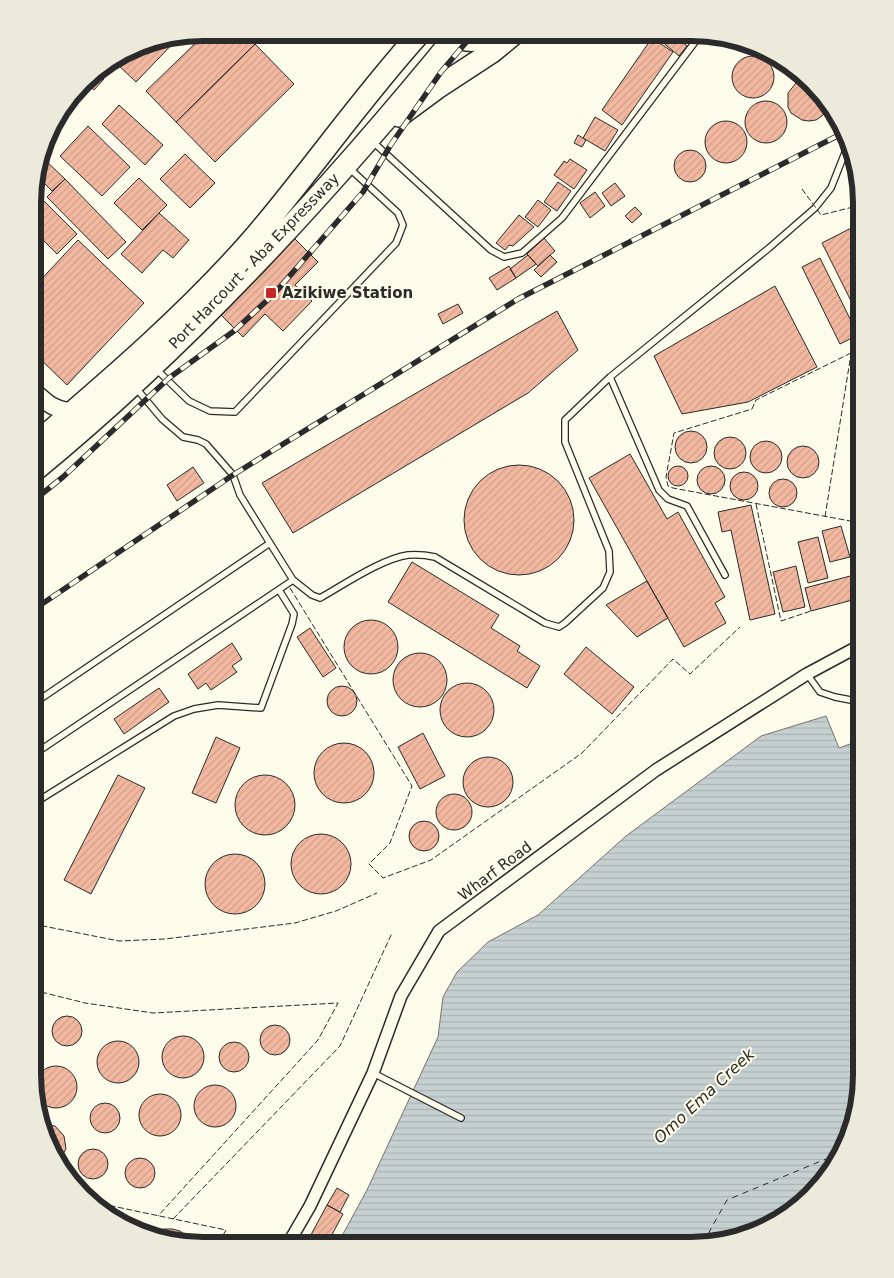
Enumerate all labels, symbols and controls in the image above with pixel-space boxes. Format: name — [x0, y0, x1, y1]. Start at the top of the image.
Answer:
street label: Port Harcourt - Aba Expressway — [165, 169, 343, 353]
place label: Azikiwe Station — [282, 284, 413, 302]
marker: Azikiwe Station — [264, 286, 278, 300]
street label: Wharf Road — [455, 838, 535, 904]
water label: Omo Ema Creek — [650, 1044, 759, 1147]

